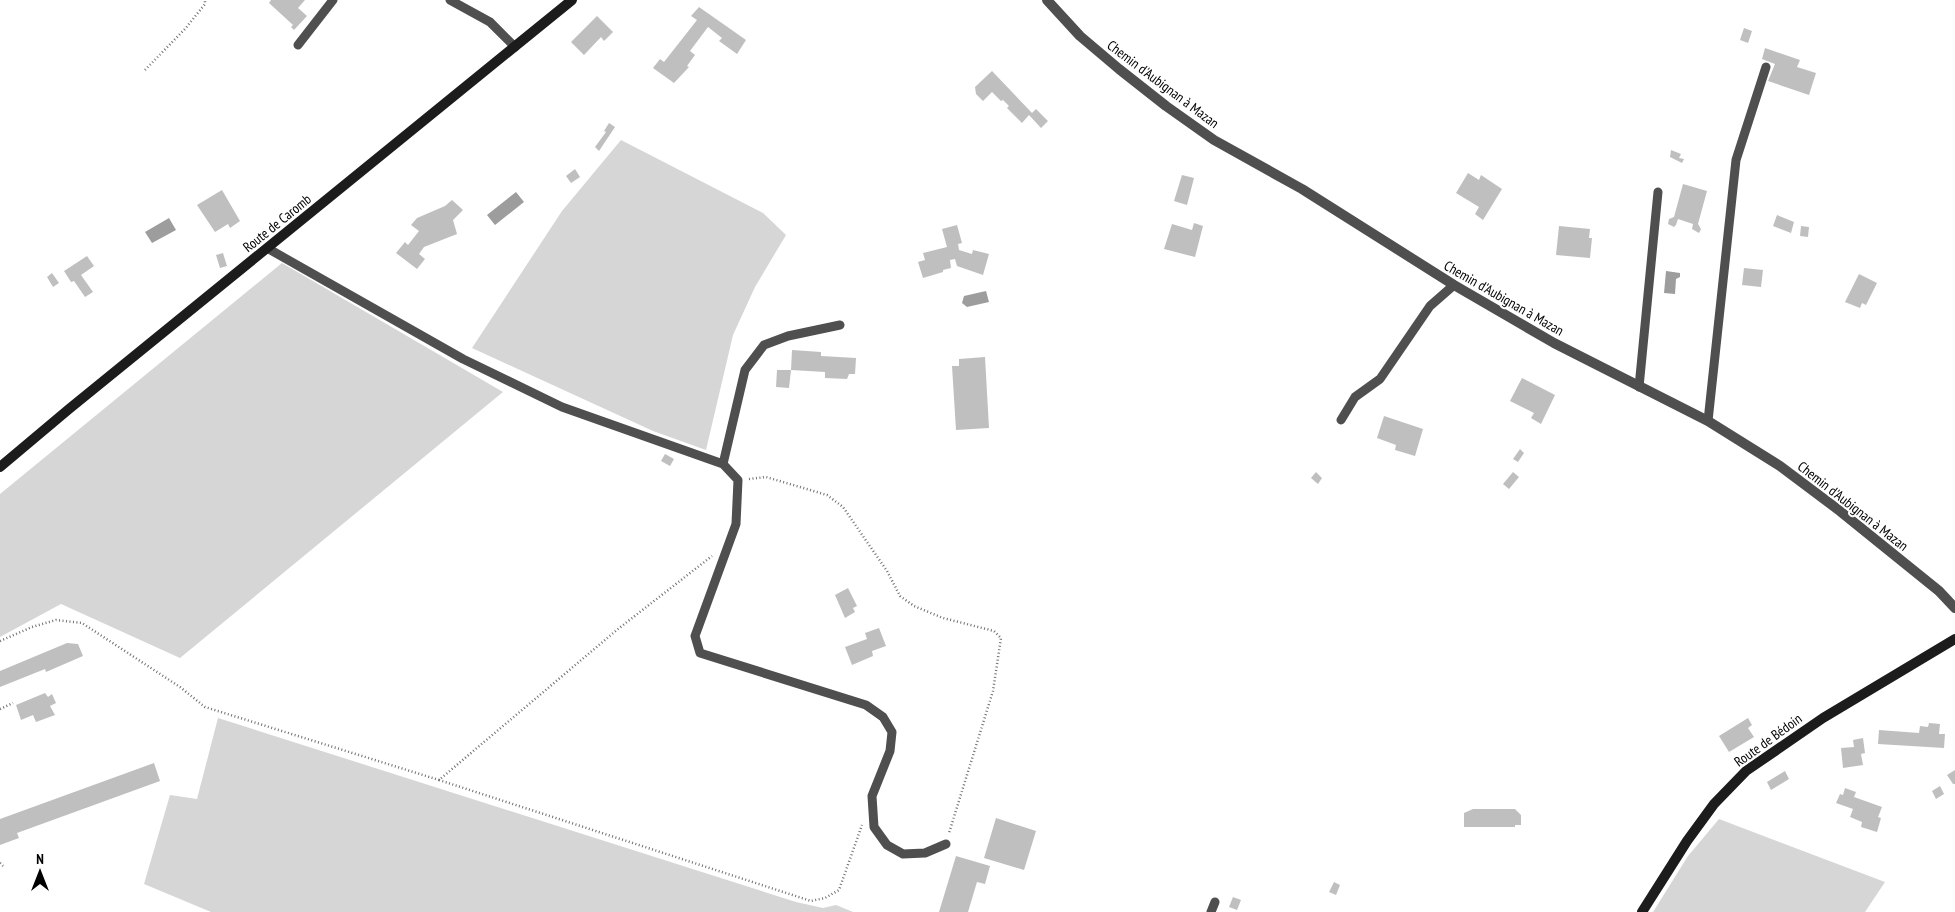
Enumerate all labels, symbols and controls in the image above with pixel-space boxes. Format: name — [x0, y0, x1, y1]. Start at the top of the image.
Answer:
street label: Chemin d'Aubignan à Mazan — [1104, 36, 1222, 132]
street label: Route de Caromb — [239, 190, 315, 256]
street label: Chemin d'Aubignan à Mazan — [1441, 256, 1567, 340]
street label: Chemin d'Aubignan à Mazan — [1794, 457, 1912, 555]
street label: Route de Bédoin — [1731, 709, 1805, 771]
north arrow — [15, 847, 65, 897]
text: N — [36, 850, 44, 868]

